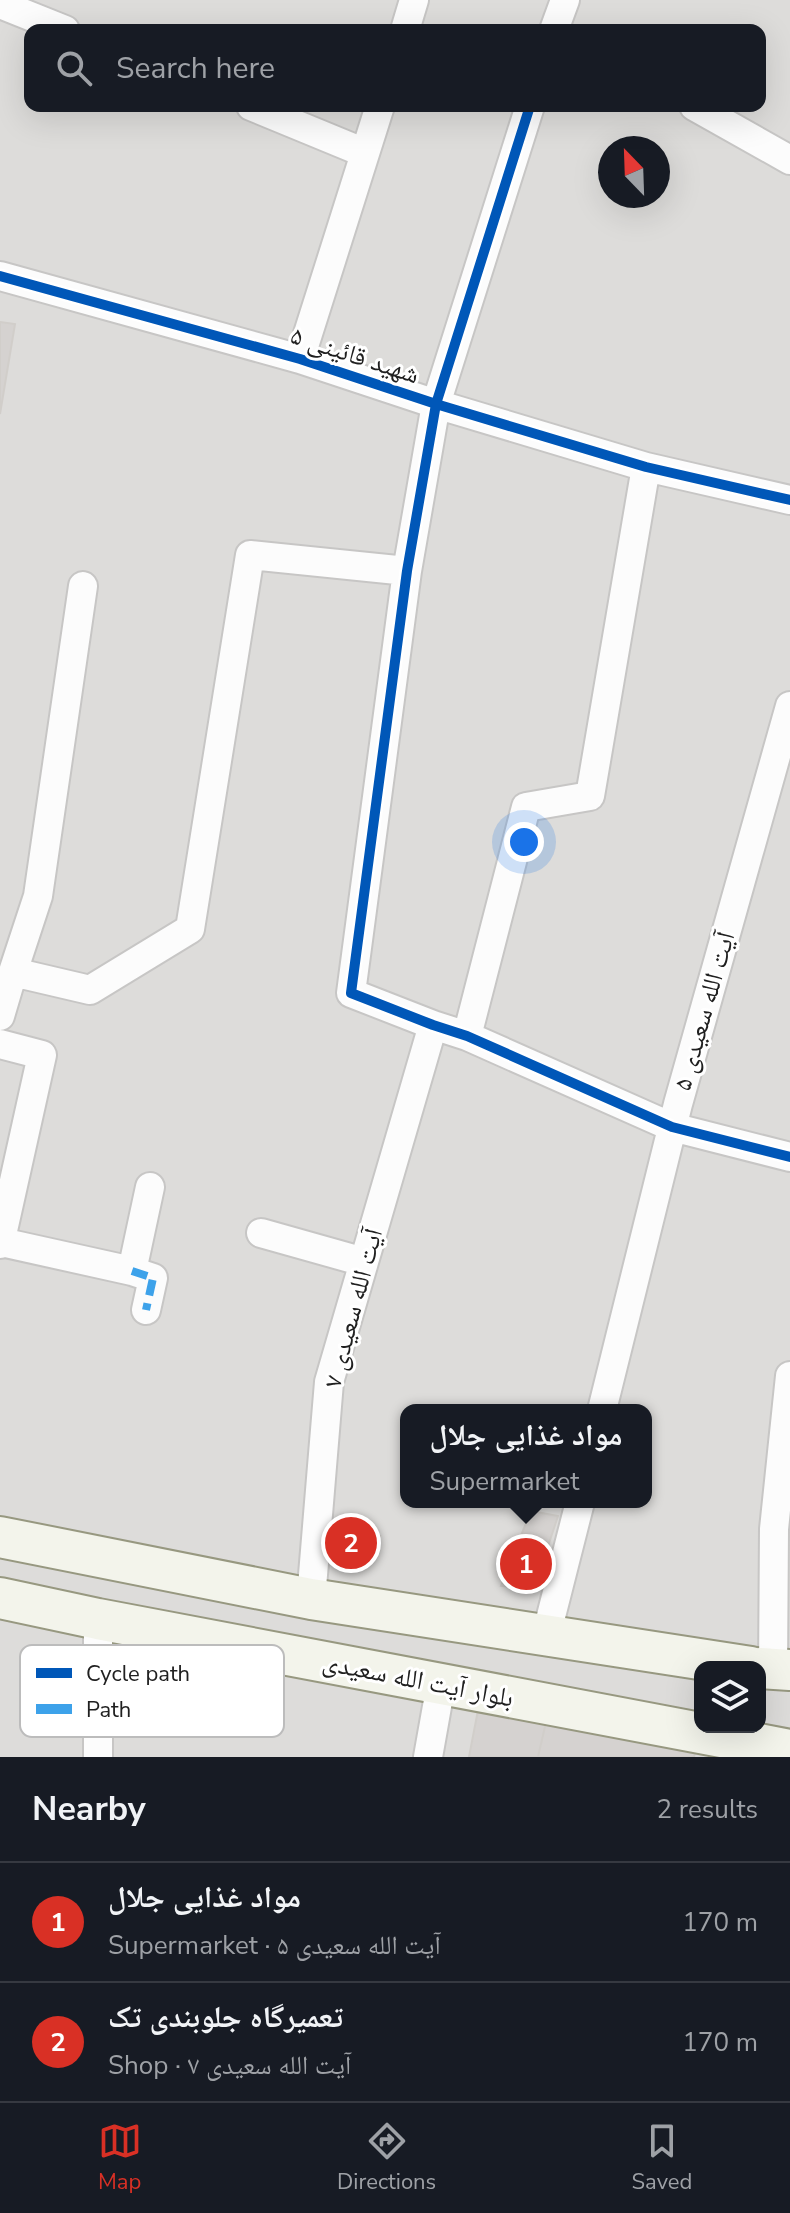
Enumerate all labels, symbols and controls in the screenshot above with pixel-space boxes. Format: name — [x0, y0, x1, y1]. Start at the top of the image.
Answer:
search box — [24, 24, 766, 112]
icon: search — [52, 46, 96, 90]
text: Search here — [116, 48, 275, 89]
north arrow — [598, 136, 670, 208]
street label: شهید قائینی ۵ — [286, 318, 424, 392]
your location — [504, 822, 544, 862]
street label: آیت الله سعیدی ۵ — [665, 926, 744, 1094]
street label: آیت الله سعیدی ۷ — [315, 1223, 391, 1392]
popup — [400, 1404, 652, 1508]
text: مواد غذایی جلال — [430, 1415, 622, 1456]
text: Supermarket — [430, 1464, 579, 1499]
pin: 2 — [325, 1513, 377, 1573]
pin: 1 — [500, 1534, 552, 1594]
street label: بلوار آیت الله سعیدی — [320, 1644, 516, 1716]
legend — [20, 1645, 284, 1737]
text: Cycle path — [86, 1659, 190, 1689]
map controls — [694, 1661, 766, 1733]
button: layers — [694, 1661, 766, 1733]
text: Path — [86, 1695, 131, 1725]
text: Nearby — [32, 1786, 146, 1832]
text: 2 results — [657, 1792, 758, 1827]
text: مواد غذایی جلال — [108, 1877, 301, 1918]
text: 1 — [50, 1905, 66, 1940]
text: 170 m — [682, 1905, 758, 1940]
text: Supermarket · آیت الله سعیدی ۵ — [108, 1928, 441, 1963]
text: تعمیرگاه جلوبندی تک — [108, 1997, 343, 2038]
text: 2 — [50, 2025, 66, 2060]
text: 170 m — [682, 2025, 758, 2060]
text: Shop · آیت الله سعیدی ۷ — [108, 2048, 351, 2083]
tab: Map — [98, 2119, 142, 2197]
tab: Directions — [337, 2119, 436, 2197]
tab: Saved — [632, 2119, 692, 2197]

